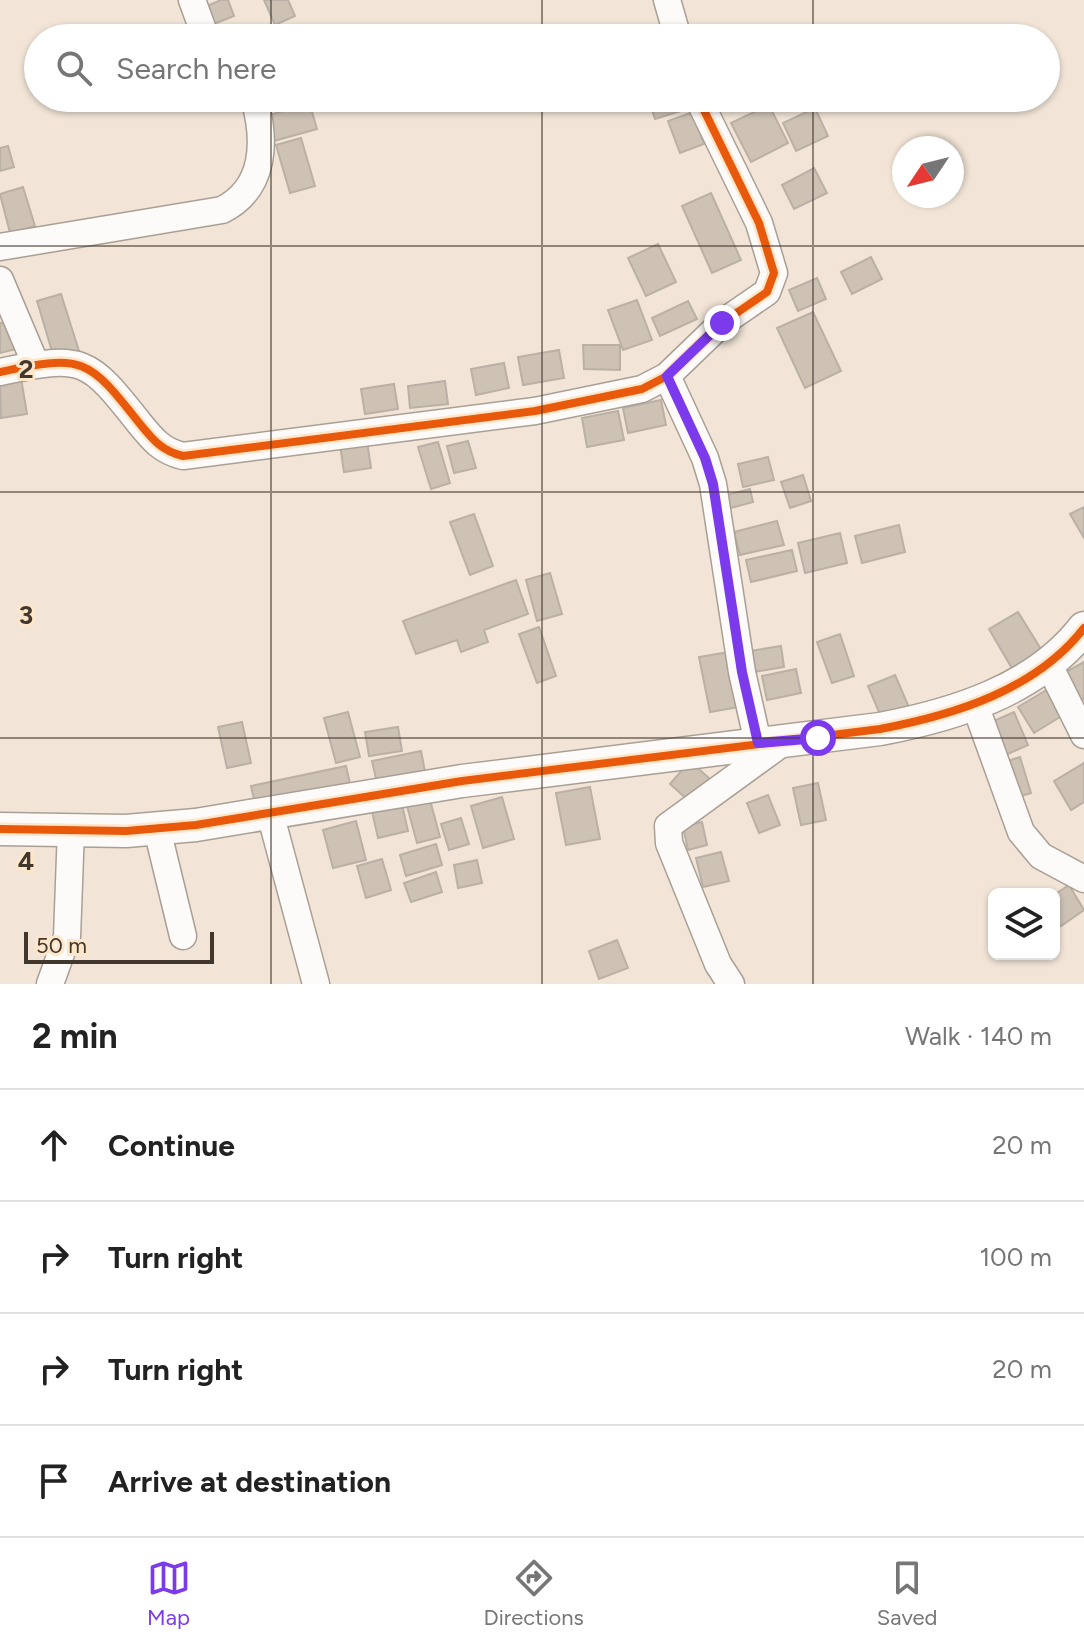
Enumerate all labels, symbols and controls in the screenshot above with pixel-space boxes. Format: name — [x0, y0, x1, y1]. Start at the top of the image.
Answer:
search box — [24, 24, 1060, 112]
icon: search — [52, 46, 96, 90]
text: Search here — [116, 50, 276, 87]
north arrow — [892, 136, 964, 208]
route end — [704, 305, 740, 341]
text: 2 — [18, 353, 34, 385]
text: 3 — [19, 599, 33, 631]
route start — [800, 720, 836, 756]
text: 4 — [18, 845, 34, 877]
map controls — [988, 888, 1060, 960]
button: layers — [988, 888, 1060, 960]
scale bar — [24, 928, 214, 964]
text: 50 m — [36, 932, 87, 959]
text: 2 min — [32, 1016, 118, 1057]
text: Walk · 140 m — [905, 1020, 1052, 1052]
icon: ahead — [32, 1123, 76, 1167]
text: Continue — [108, 1127, 235, 1164]
text: 20 m — [992, 1129, 1052, 1161]
icon: right — [32, 1235, 76, 1279]
text: Turn right — [108, 1239, 243, 1276]
text: 100 m — [979, 1241, 1052, 1273]
icon: right — [32, 1347, 76, 1391]
text: Turn right — [108, 1351, 243, 1388]
text: 20 m — [992, 1353, 1052, 1385]
icon: arrive — [32, 1459, 76, 1503]
text: Arrive at destination — [108, 1463, 391, 1500]
tab: Map — [147, 1556, 191, 1631]
tab: Directions — [484, 1556, 584, 1631]
tab: Saved — [877, 1556, 937, 1631]

